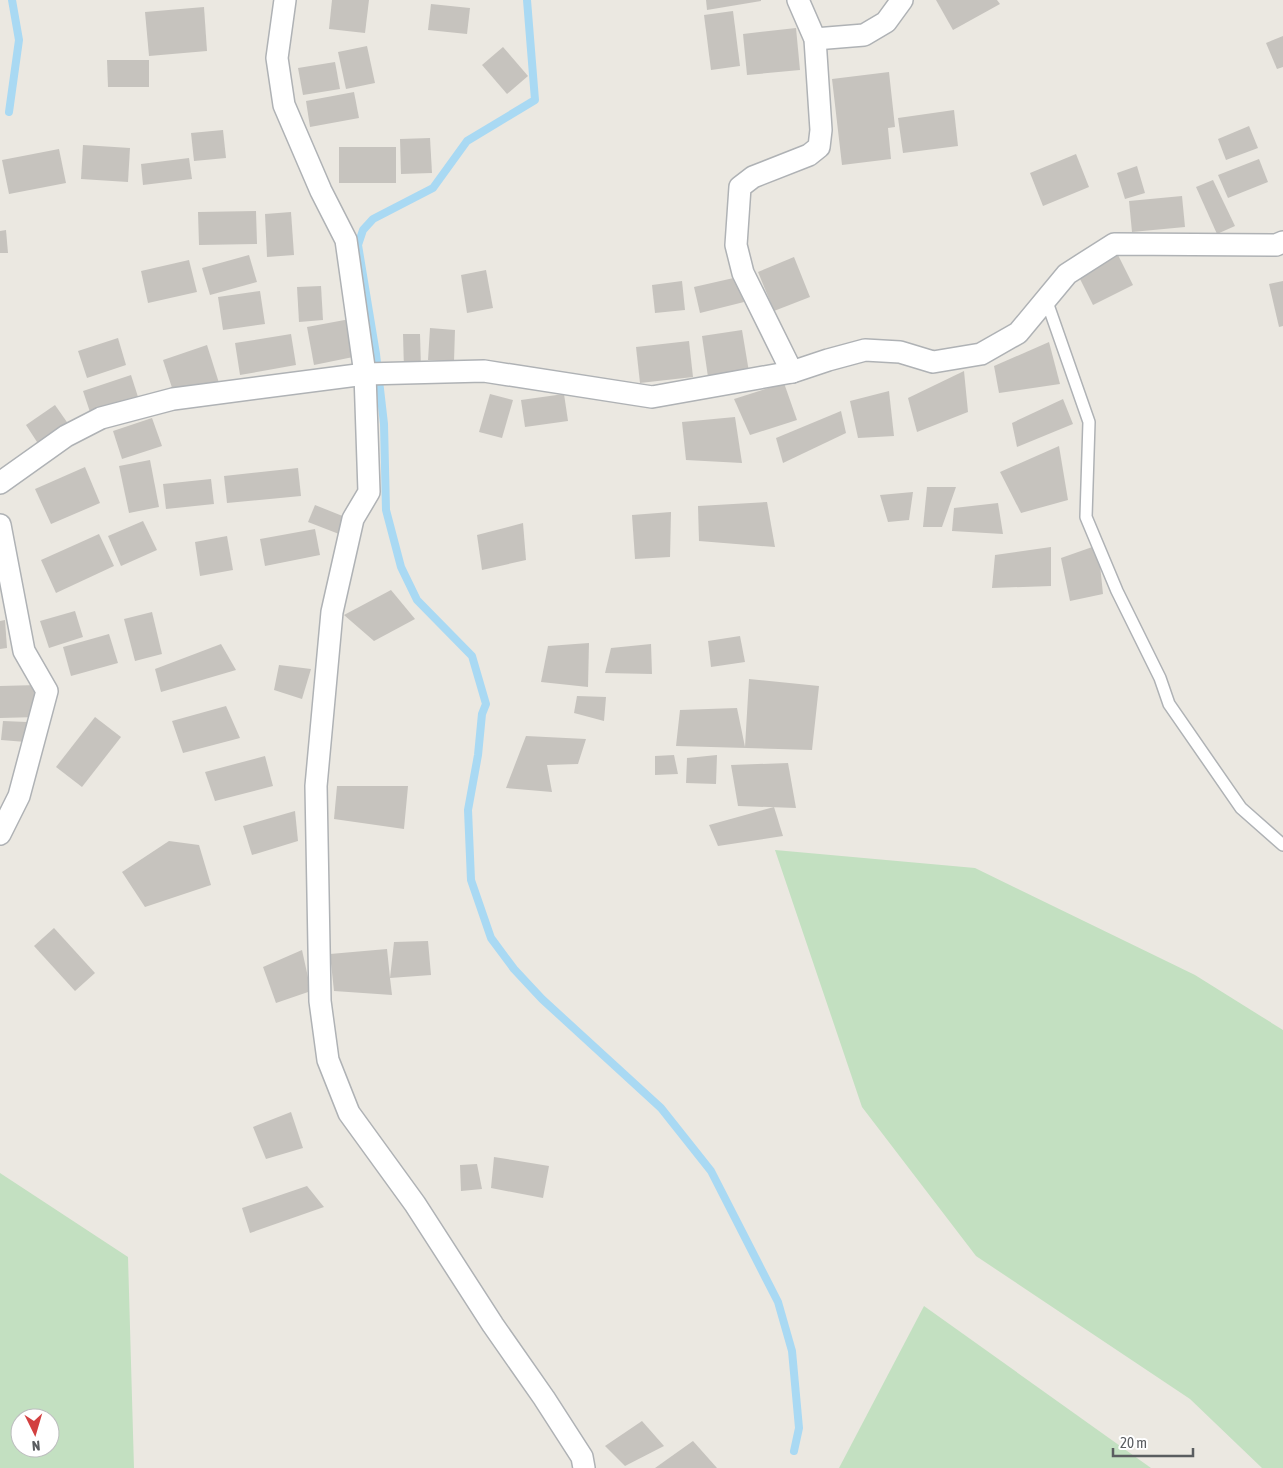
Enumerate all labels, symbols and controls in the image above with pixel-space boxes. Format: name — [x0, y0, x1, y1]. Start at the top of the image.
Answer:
north arrow — [10, 1408, 60, 1458]
scale bar — [1113, 1426, 1193, 1458]
text: 20 m — [1120, 1434, 1147, 1451]
text: N — [31, 1438, 41, 1454]

